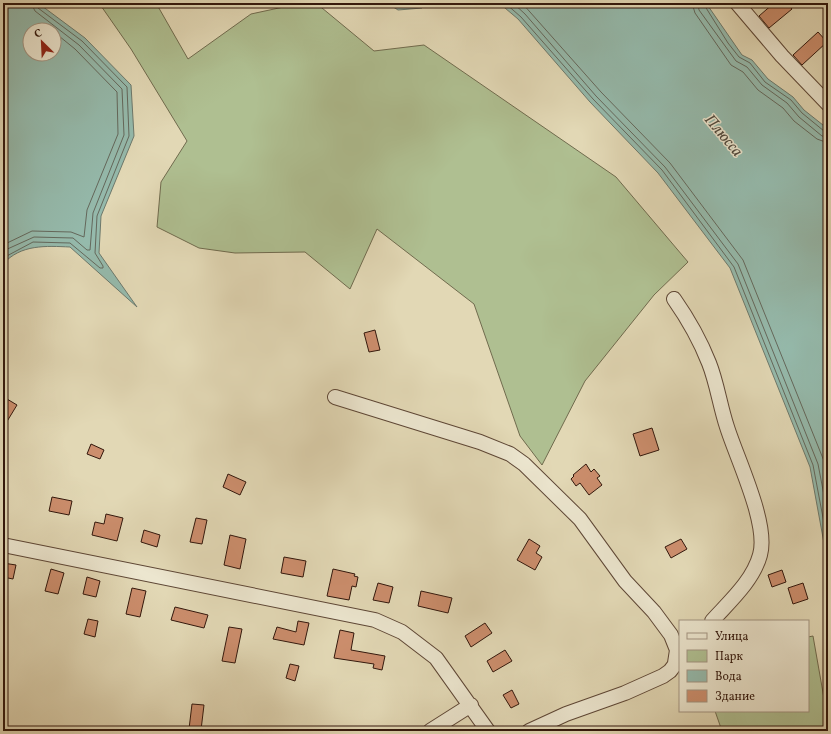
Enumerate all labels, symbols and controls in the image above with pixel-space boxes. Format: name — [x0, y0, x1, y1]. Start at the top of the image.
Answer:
north arrow — [22, 22, 62, 62]
text: С — [32, 26, 45, 43]
water label: Плюсса — [699, 110, 748, 162]
legend — [679, 620, 809, 712]
text: Улица — [715, 629, 748, 645]
text: Парк — [715, 649, 743, 665]
text: Вода — [715, 669, 742, 685]
text: Здание — [715, 689, 755, 705]

